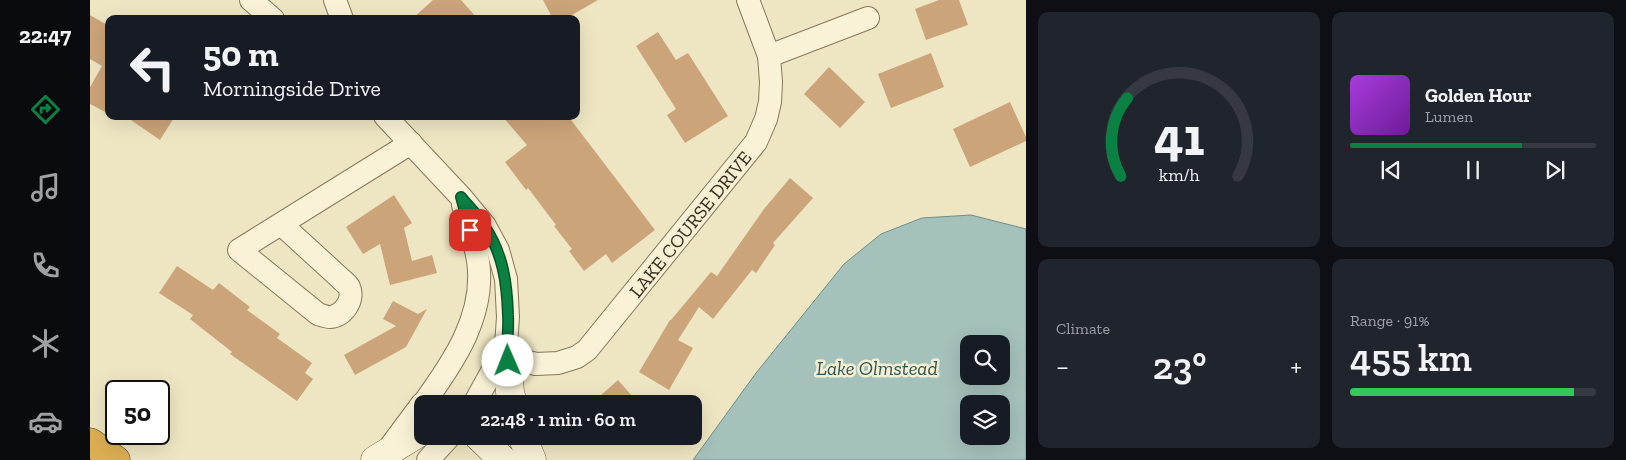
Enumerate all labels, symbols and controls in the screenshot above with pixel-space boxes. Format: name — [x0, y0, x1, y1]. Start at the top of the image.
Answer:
text: 22:47 — [19, 22, 71, 49]
text: 50 m — [203, 33, 279, 75]
icon: left — [120, 35, 185, 100]
text: Morningside Drive — [203, 75, 381, 102]
text: Golden Hour — [1425, 84, 1532, 107]
icon: directions — [28, 92, 63, 127]
text: 41 — [1154, 106, 1204, 168]
text: Lumen — [1425, 107, 1473, 126]
street label: LAKE COURSE DRIVE — [624, 146, 757, 302]
icon: previous — [1377, 156, 1405, 184]
icon: pause — [1459, 156, 1487, 184]
icon: next — [1541, 156, 1569, 184]
text: km/h — [1159, 164, 1199, 186]
icon: music — [28, 170, 63, 205]
pin — [449, 209, 491, 251]
icon: arrive — [456, 216, 484, 244]
icon: phone — [28, 248, 63, 283]
text: Range · 91% — [1350, 311, 1429, 330]
text: Climate — [1056, 319, 1110, 338]
icon: climate — [28, 326, 63, 361]
position arrow — [481, 334, 533, 386]
map controls — [960, 335, 1010, 445]
button: search — [960, 335, 1010, 385]
text: 455 km — [1350, 335, 1472, 381]
text: 23° — [1153, 343, 1207, 389]
text: − — [1056, 350, 1069, 383]
text: + — [1290, 350, 1302, 383]
water label: Lake Olmstead — [816, 356, 938, 380]
speed limit sign: 50 — [105, 380, 170, 445]
button: layers — [960, 395, 1010, 445]
icon: car — [28, 404, 63, 439]
text: 22:48 · 1 min · 60 m — [480, 408, 636, 431]

